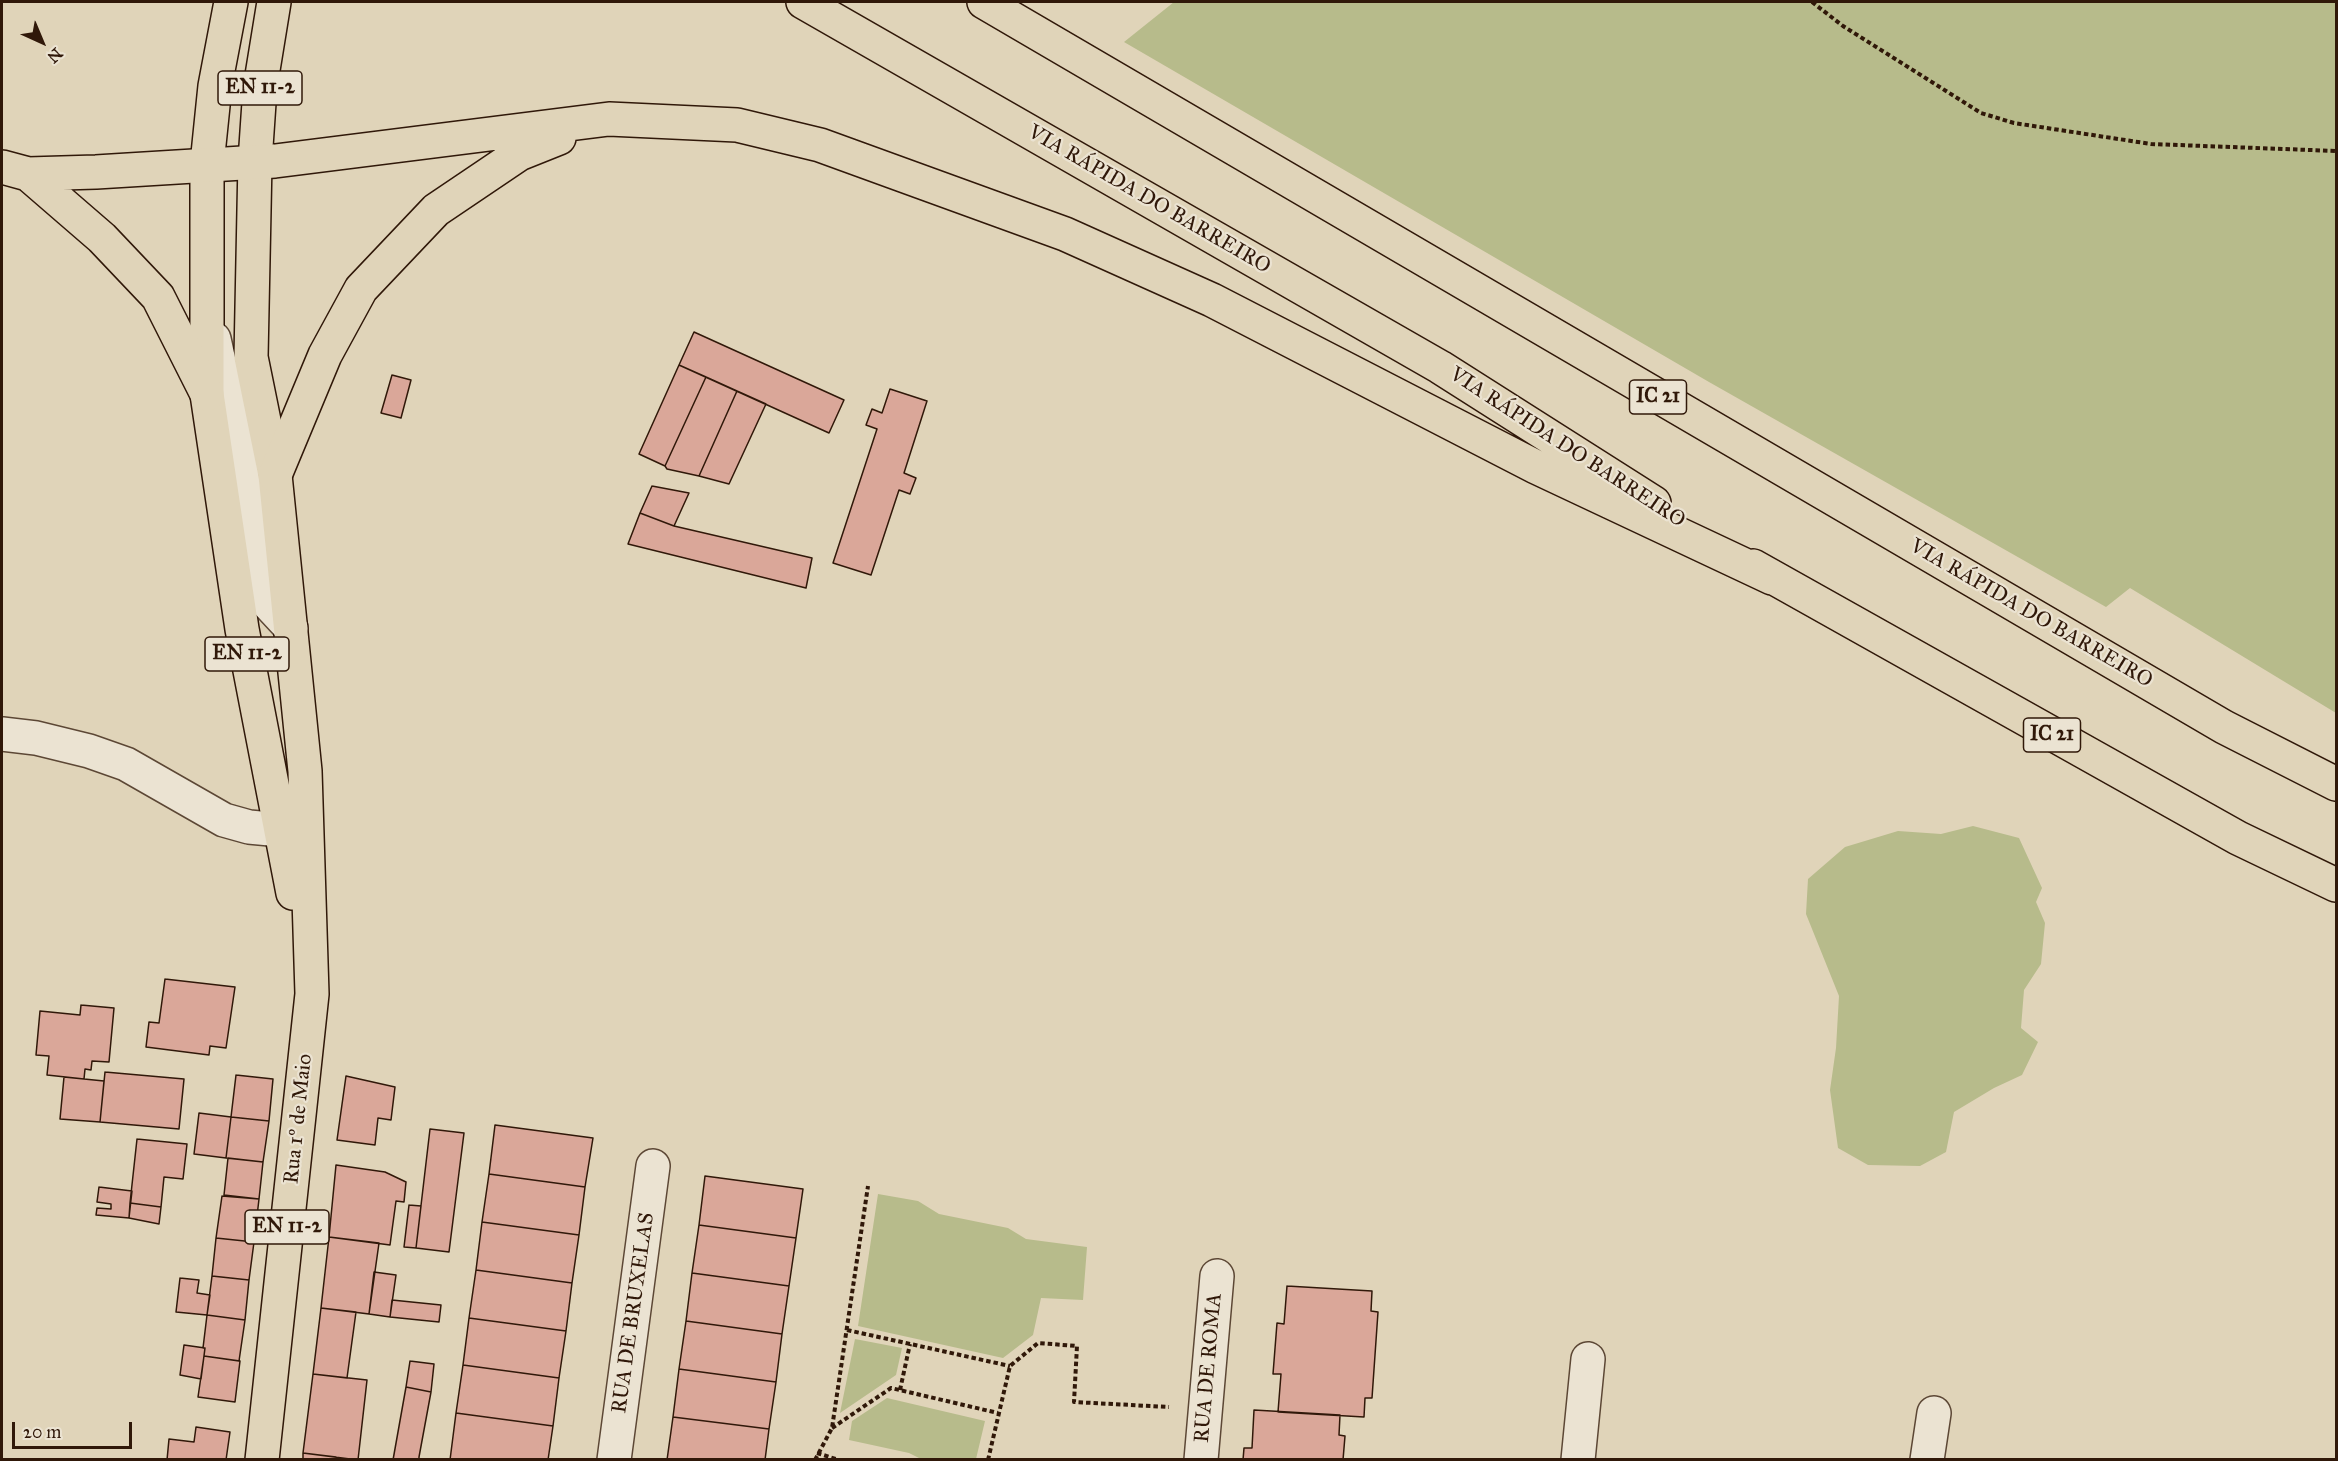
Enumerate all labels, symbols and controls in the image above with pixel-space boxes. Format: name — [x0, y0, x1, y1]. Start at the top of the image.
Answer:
north arrow — [12, 12, 72, 72]
text: N — [43, 44, 66, 67]
road number: EN 11-2 — [218, 71, 302, 105]
street label: VIA RÁPIDA DO BARREIRO — [1023, 120, 1275, 280]
street label: VIA RÁPIDA DO BARREIRO — [1444, 362, 1690, 534]
road number: IC 21 — [1630, 380, 1686, 414]
street label: VIA RÁPIDA DO BARREIRO — [1905, 534, 2157, 694]
road number: EN 11-2 — [205, 637, 289, 671]
road number: IC 21 — [2024, 718, 2080, 752]
street label: Rua 1º de Maio — [280, 1053, 318, 1185]
road number: EN 11-2 — [245, 1210, 329, 1244]
street label: RUA DE BRUXELAS — [607, 1211, 661, 1415]
street label: RUA DE ROMA — [1190, 1292, 1228, 1444]
scale bar — [15, 1410, 135, 1448]
text: 20 m — [23, 1421, 61, 1443]

